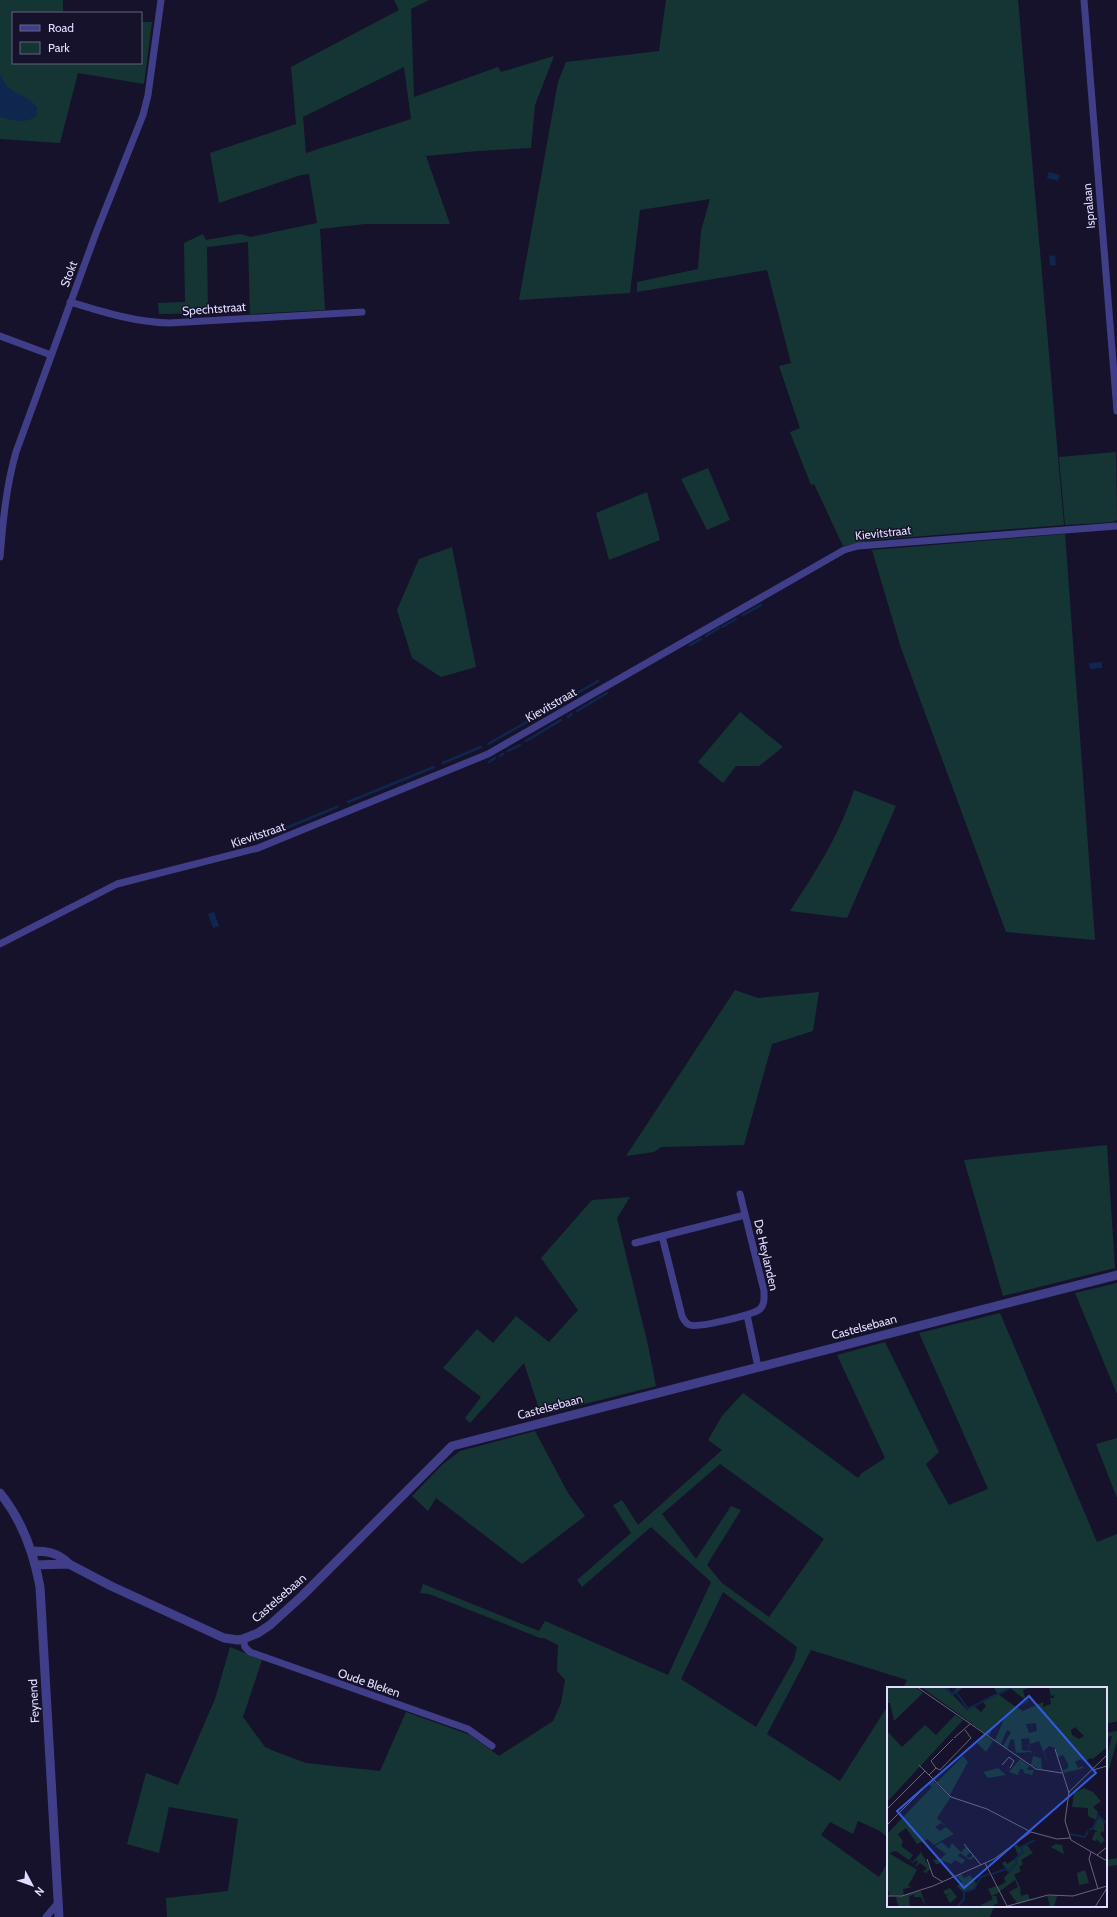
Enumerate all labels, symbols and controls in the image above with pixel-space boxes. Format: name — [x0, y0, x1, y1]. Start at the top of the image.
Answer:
legend — [12, 12, 142, 64]
text: Road — [48, 20, 74, 35]
text: Park — [48, 40, 70, 55]
street label: Ispralaan — [1079, 183, 1098, 229]
street label: Stokt — [57, 259, 80, 289]
street label: Spechtstraat — [182, 299, 246, 318]
street label: Kievitstraat — [854, 522, 912, 543]
street label: Kievitstraat — [523, 684, 579, 725]
street label: Kievitstraat — [229, 818, 287, 851]
street label: De Heylanden — [751, 1218, 782, 1292]
street label: Castelsebaan — [830, 1311, 898, 1342]
street label: Castelsebaan — [516, 1391, 584, 1422]
street label: Castelsebaan — [248, 1570, 309, 1625]
street label: Oude Bleken — [336, 1665, 403, 1700]
street label: Feynend — [25, 1679, 42, 1723]
inset map — [887, 1687, 1107, 1907]
north arrow — [12, 1865, 52, 1905]
text: N — [32, 1884, 47, 1899]

